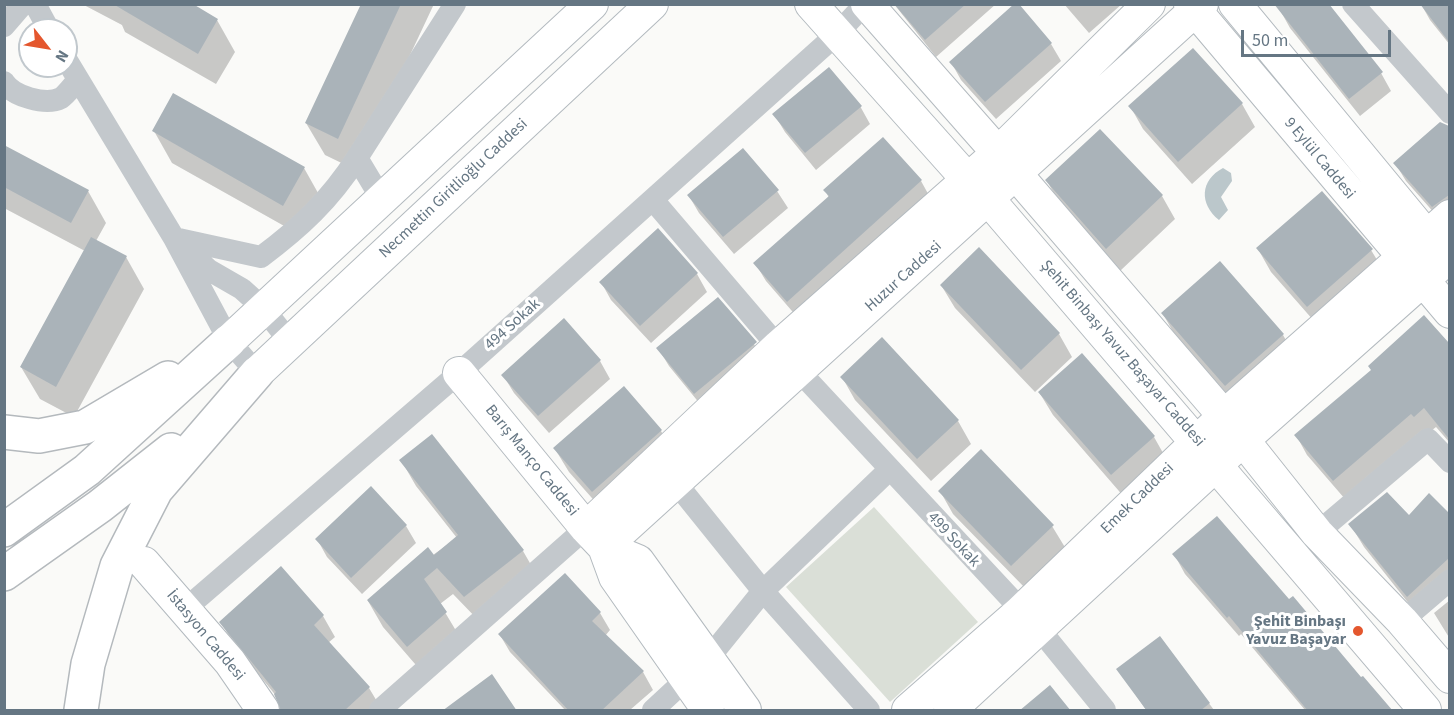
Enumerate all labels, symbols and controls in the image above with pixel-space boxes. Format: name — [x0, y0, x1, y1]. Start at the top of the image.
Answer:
north arrow — [18, 18, 78, 78]
scale bar — [1244, 18, 1394, 56]
text: 50 m — [1252, 28, 1288, 53]
text: N — [50, 46, 74, 66]
street label: 9 Eylül Caddesi — [1279, 114, 1359, 204]
street label: Necmettin Giritlioğlu Caddesi — [376, 115, 532, 263]
street label: Huzur Caddesi — [862, 237, 946, 317]
street label: Şehit Binbaşı Yavuz Başayar Caddesi — [1036, 257, 1208, 451]
street label: 494 Sokak — [481, 295, 545, 355]
street label: Barış Manço Caddesi — [480, 401, 582, 521]
street label: Emek Caddesi — [1097, 459, 1179, 539]
street label: 499 Sokak — [923, 509, 983, 571]
street label: İstasyon Caddesi — [162, 587, 248, 685]
place label: Şehit Binbaşı Yavuz Başayar — [1246, 612, 1346, 650]
marker: Şehit Binbaşı Yavuz Başayar — [1351, 624, 1365, 638]

